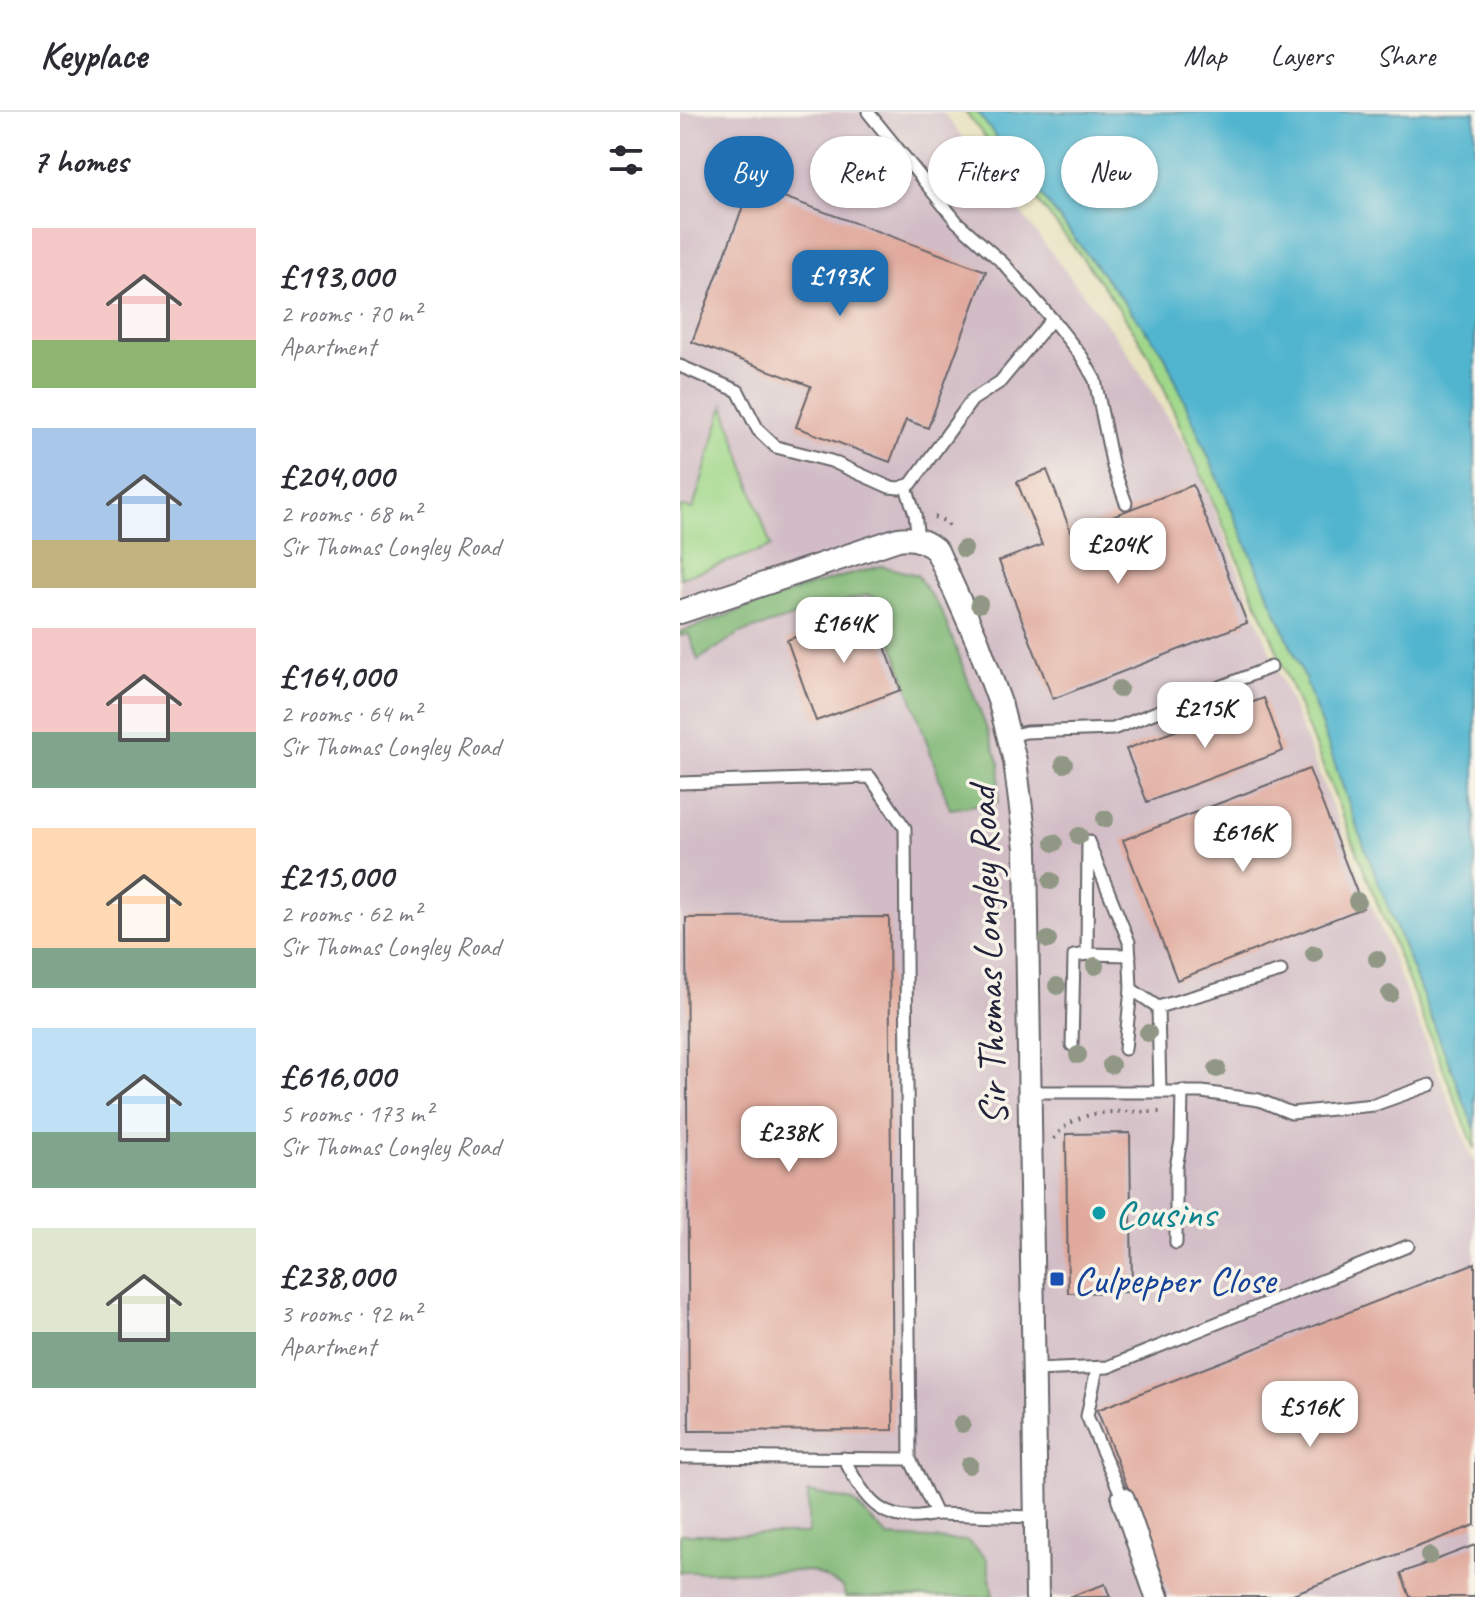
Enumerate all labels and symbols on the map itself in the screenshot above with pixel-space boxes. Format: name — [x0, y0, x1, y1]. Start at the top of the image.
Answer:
pin: £193K — [784, 250, 896, 318]
pin: £204K — [1062, 518, 1174, 586]
pin: £164K — [788, 597, 900, 665]
pin: £215K — [1149, 682, 1261, 750]
street label: Sir Thomas Longley Road — [957, 780, 1019, 1126]
pin: £616K — [1187, 806, 1299, 874]
pin: £238K — [733, 1106, 845, 1174]
place label: Cousins — [1115, 1189, 1219, 1239]
marker: Cousins — [1090, 1204, 1108, 1222]
place label: Culpepper Close — [1073, 1255, 1278, 1305]
marker: Culpepper Close — [1048, 1270, 1066, 1288]
pin: £516K — [1254, 1381, 1366, 1449]

